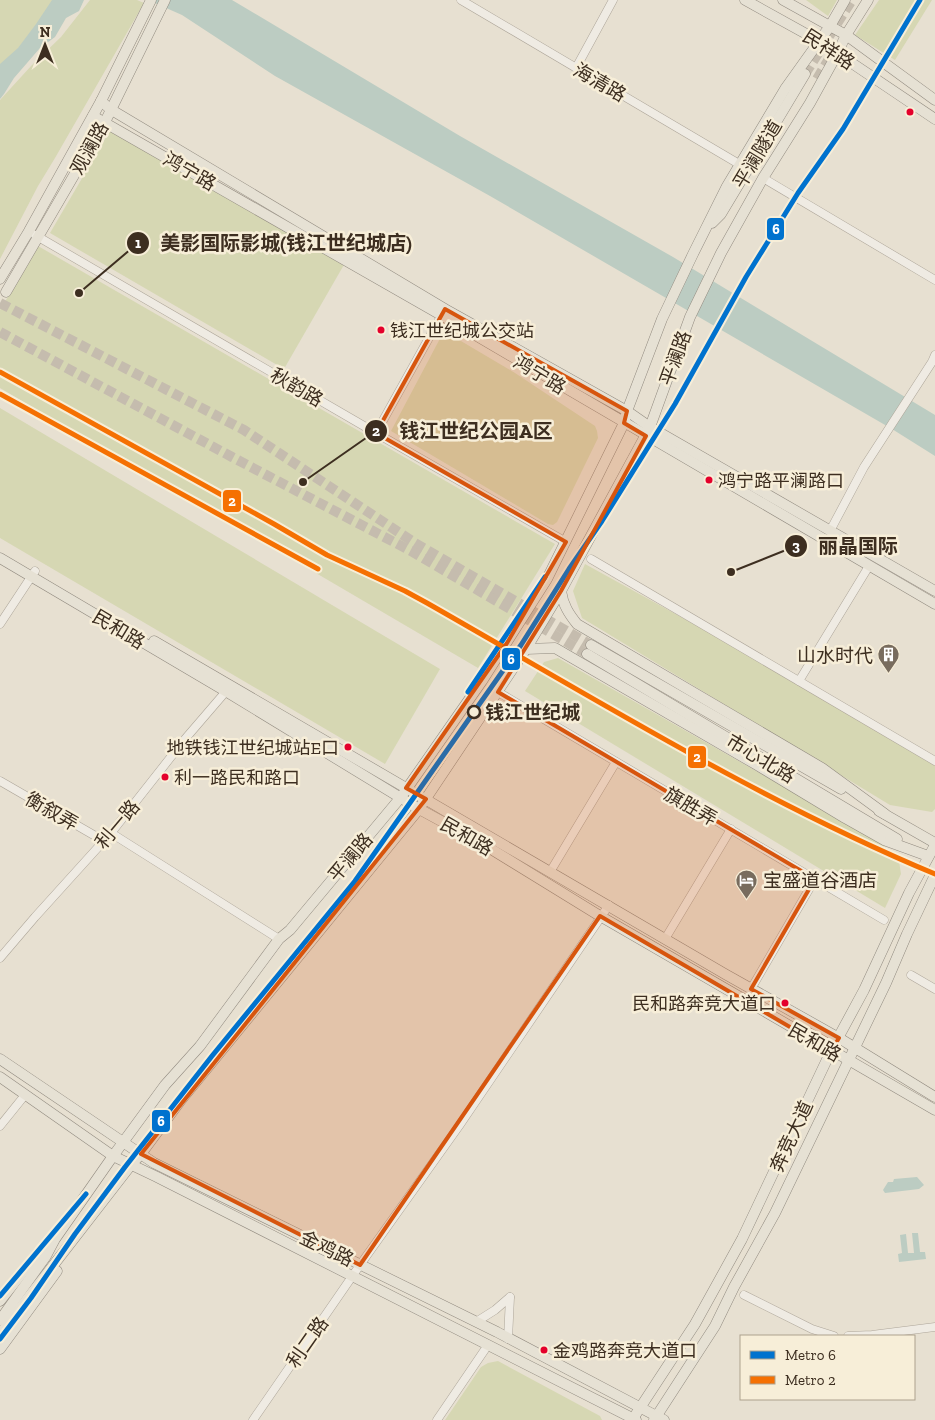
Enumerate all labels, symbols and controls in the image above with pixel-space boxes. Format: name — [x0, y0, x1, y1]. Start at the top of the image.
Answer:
north arrow — [20, 20, 70, 70]
text: N — [40, 24, 51, 41]
street label: 民祥路 — [799, 24, 859, 75]
street label: 海清路 — [569, 58, 630, 107]
unlabelled marker — [905, 107, 915, 117]
street label: 平澜隧道 — [728, 116, 787, 193]
street label: 观澜路 — [66, 118, 113, 179]
street label: 鸿宁路 — [159, 147, 220, 196]
line badge: 6 — [766, 217, 785, 241]
text: 6 — [772, 221, 780, 238]
callout: 美影国际影城(钱江世纪城店) — [126, 225, 422, 260]
text: 美影国际影城(钱江世纪城店) — [160, 231, 412, 255]
text: 1 — [135, 234, 141, 252]
place label: 钱江世纪城公交站 — [390, 320, 534, 342]
marker: 钱江世纪城公交站 — [376, 325, 386, 335]
street label: 平澜路 — [655, 327, 696, 389]
street label: 鸿宁路 — [509, 350, 570, 399]
street label: 秋韵路 — [266, 363, 327, 412]
callout: 钱江世纪公园A区 — [364, 413, 563, 448]
text: 钱江世纪公园A区 — [399, 419, 553, 443]
text: 2 — [372, 422, 380, 440]
place label: 鸿宁路平澜路口 — [718, 470, 844, 492]
marker: 鸿宁路平澜路口 — [704, 475, 714, 485]
line badge: 2 — [222, 489, 242, 513]
text: 2 — [228, 493, 236, 510]
callout: 丽晶国际 — [783, 528, 908, 563]
text: 丽晶国际 — [818, 534, 898, 558]
text: 3 — [792, 537, 800, 555]
street label: 民和路 — [88, 605, 149, 654]
building icon: 山水时代 — [877, 643, 901, 674]
place label: 山水时代 — [797, 644, 873, 667]
line badge: 6 — [501, 647, 521, 671]
text: 6 — [507, 651, 515, 668]
place label: 钱江世纪城 — [485, 701, 580, 724]
marker: 钱江世纪城 — [467, 705, 481, 719]
street label: 市心北路 — [722, 729, 799, 788]
place label: 地铁钱江世纪城站E口 — [166, 737, 339, 759]
marker: 地铁钱江世纪城站E口 — [343, 742, 353, 752]
line badge: 2 — [687, 745, 707, 769]
text: 2 — [693, 749, 701, 766]
place label: 利一路民和路口 — [174, 767, 300, 789]
marker: 利一路民和路口 — [160, 772, 170, 782]
street label: 旗胜弄 — [660, 782, 721, 831]
street label: 衡叙弄 — [21, 787, 82, 836]
street label: 利一路 — [90, 795, 145, 854]
street label: 民和路 — [436, 812, 497, 861]
street label: 平澜路 — [323, 828, 378, 887]
hotel icon: 宝盛道谷酒店 — [735, 868, 759, 899]
place label: 宝盛道谷酒店 — [763, 869, 877, 892]
place label: 民和路奔竞大道口 — [632, 993, 776, 1015]
marker: 民和路奔竞大道口 — [780, 998, 790, 1008]
street label: 民和路 — [784, 1018, 845, 1067]
street label: 奔竞大道 — [765, 1097, 818, 1176]
line badge: 6 — [151, 1109, 171, 1133]
text: 6 — [157, 1113, 165, 1130]
street label: 金鸡路 — [296, 1226, 357, 1271]
street label: 利二路 — [282, 1312, 333, 1372]
legend — [740, 1335, 915, 1400]
place label: 金鸡路奔竞大道口 — [553, 1340, 697, 1362]
marker: 金鸡路奔竞大道口 — [539, 1345, 549, 1355]
text: Metro 6 — [785, 1346, 836, 1364]
text: Metro 2 — [785, 1371, 836, 1389]

